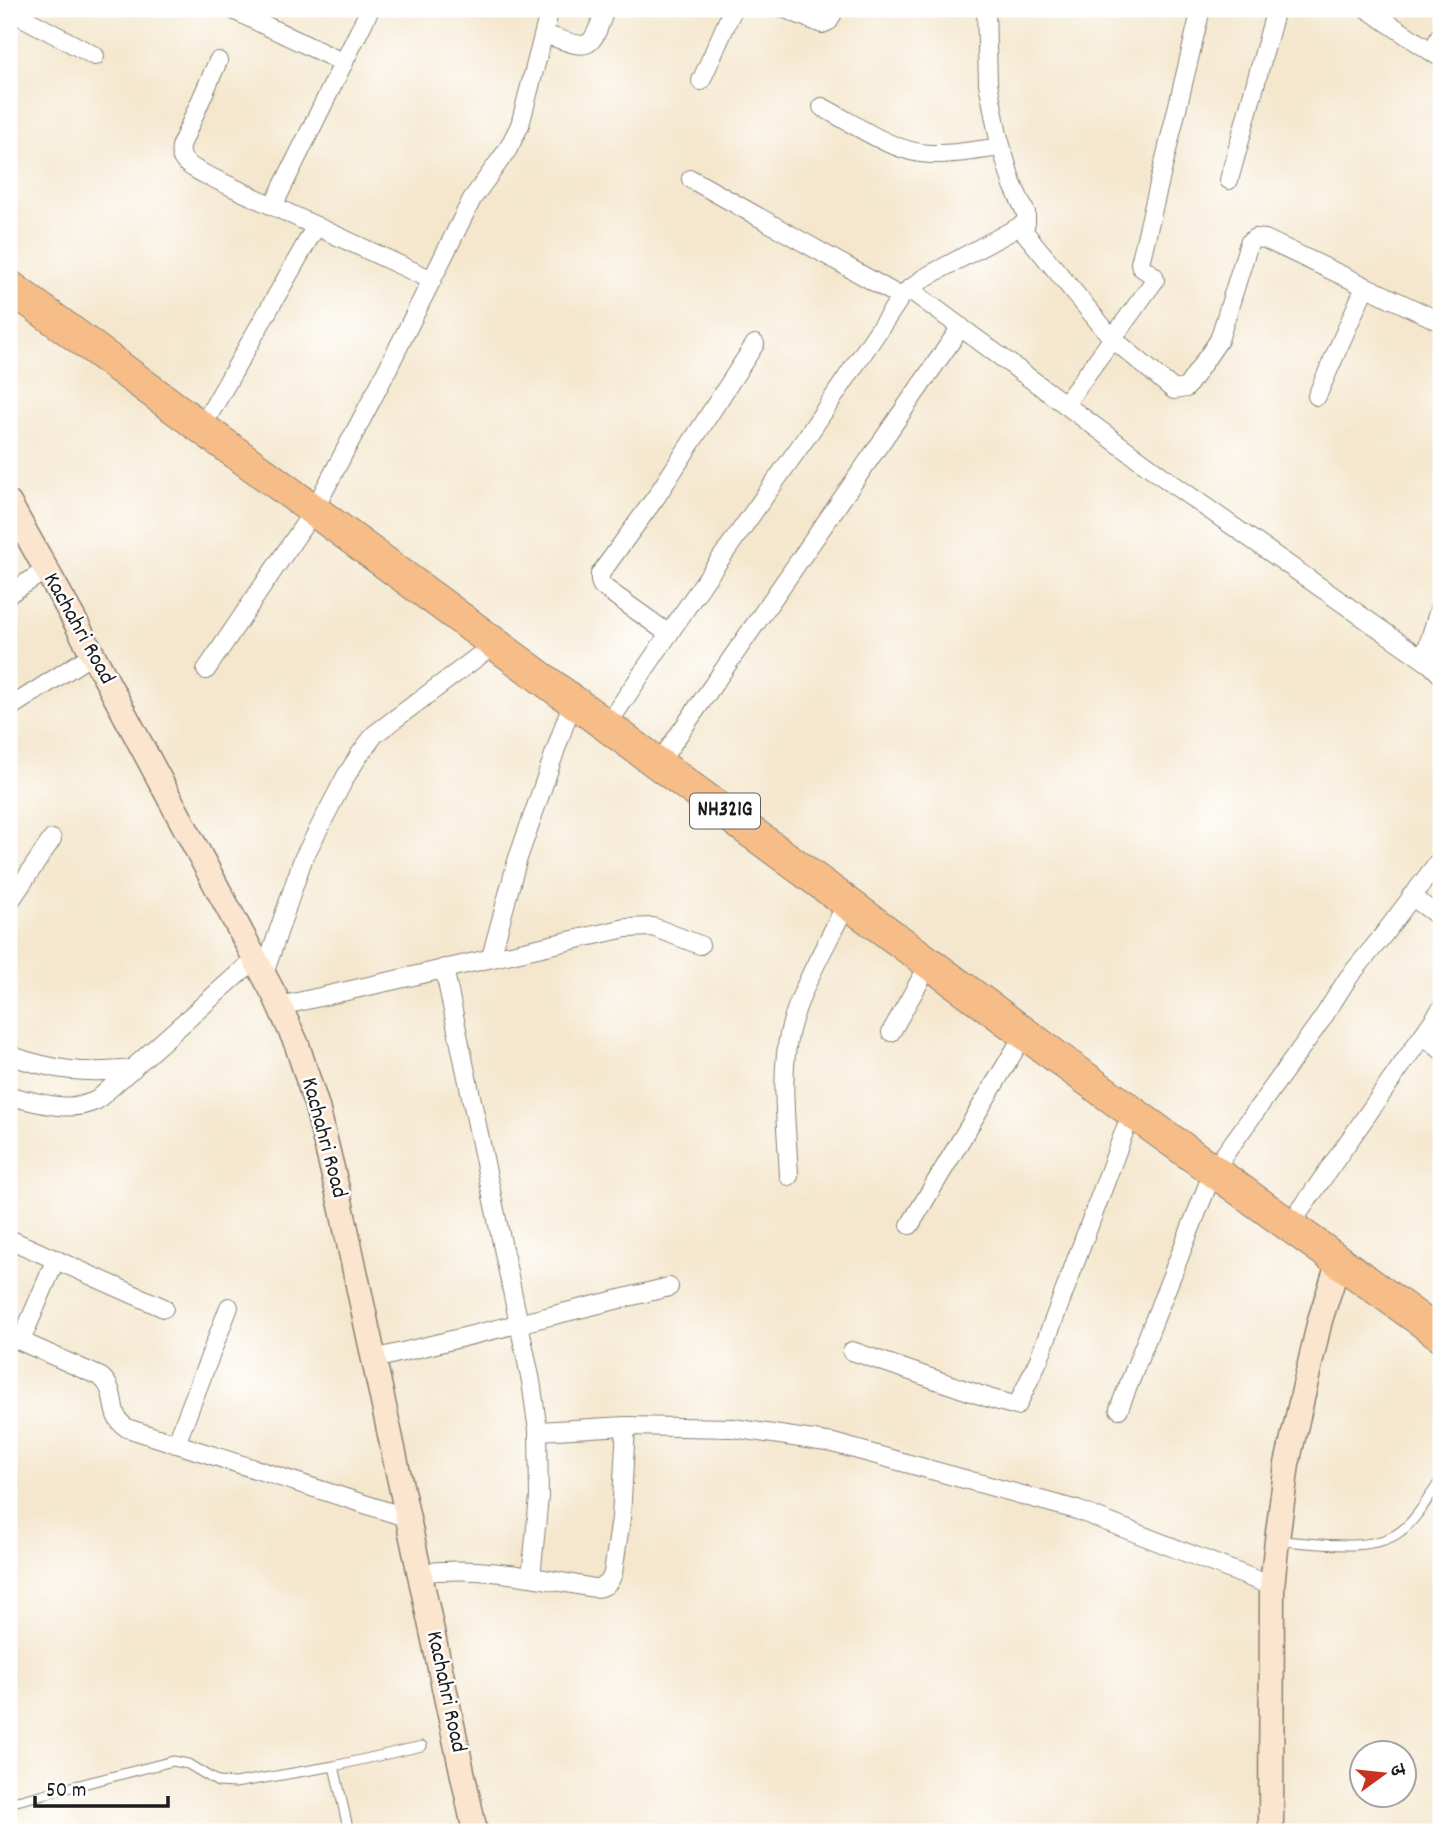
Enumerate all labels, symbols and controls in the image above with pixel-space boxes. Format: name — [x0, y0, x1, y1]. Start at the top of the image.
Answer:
street label: Kachahri Road — [34, 567, 122, 691]
road number: NH321G — [690, 794, 760, 828]
street label: Kachahri Road — [291, 1074, 355, 1202]
street label: Kachahri Road — [416, 1628, 474, 1756]
north arrow — [1348, 1740, 1418, 1810]
text: उ — [1381, 1761, 1411, 1780]
scale bar — [35, 1764, 168, 1808]
text: 50 m — [46, 1777, 86, 1807]

